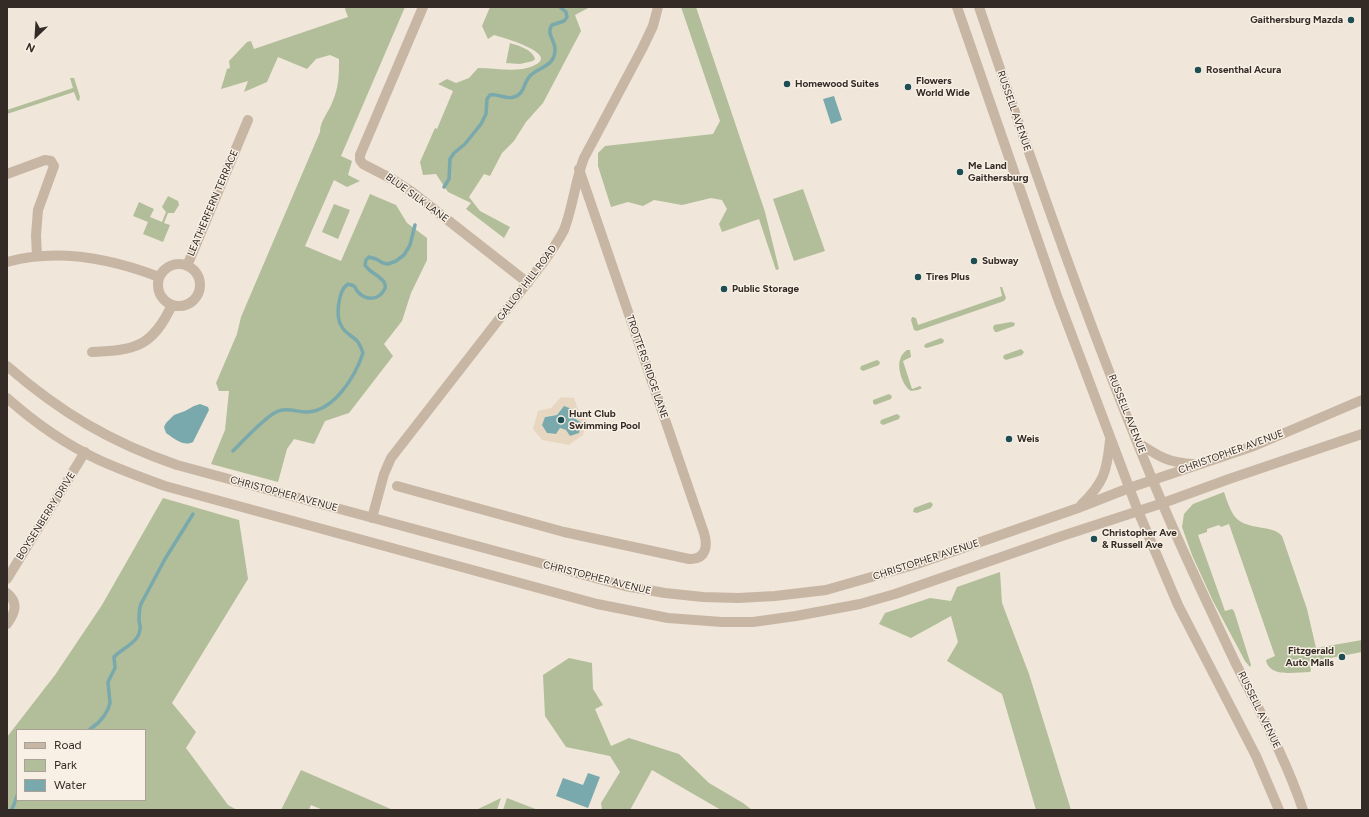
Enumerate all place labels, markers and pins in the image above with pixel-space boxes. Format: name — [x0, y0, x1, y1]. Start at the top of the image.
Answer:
place label: Gaithersburg Mazda — [1250, 14, 1343, 26]
marker: Gaithersburg Mazda — [1346, 15, 1356, 25]
place label: Rosenthal Acura — [1206, 64, 1281, 76]
marker: Rosenthal Acura — [1193, 65, 1203, 75]
place label: Flowers World Wide — [916, 75, 970, 98]
place label: Homewood Suites — [795, 78, 879, 90]
marker: Homewood Suites — [782, 79, 792, 89]
marker: Flowers World Wide — [903, 82, 913, 92]
place label: Me Land Gaithersburg — [968, 160, 1029, 184]
marker: Me Land Gaithersburg — [955, 167, 965, 177]
place label: Subway — [982, 255, 1019, 267]
marker: Subway — [969, 256, 979, 266]
place label: Tires Plus — [926, 271, 970, 283]
marker: Tires Plus — [913, 272, 923, 282]
place label: Public Storage — [732, 283, 799, 295]
marker: Public Storage — [719, 284, 729, 294]
place label: Hunt Club Swimming Pool — [569, 408, 640, 432]
marker: Hunt Club Swimming Pool — [556, 415, 566, 425]
place label: Weis — [1017, 433, 1039, 445]
marker: Weis — [1004, 434, 1014, 444]
place label: Christopher Ave & Russell Ave — [1102, 527, 1177, 550]
marker: Christopher Ave & Russell Ave — [1089, 534, 1099, 544]
place label: Fitzgerald Auto Malls — [1286, 645, 1334, 668]
marker: Fitzgerald Auto Malls — [1337, 652, 1347, 662]

